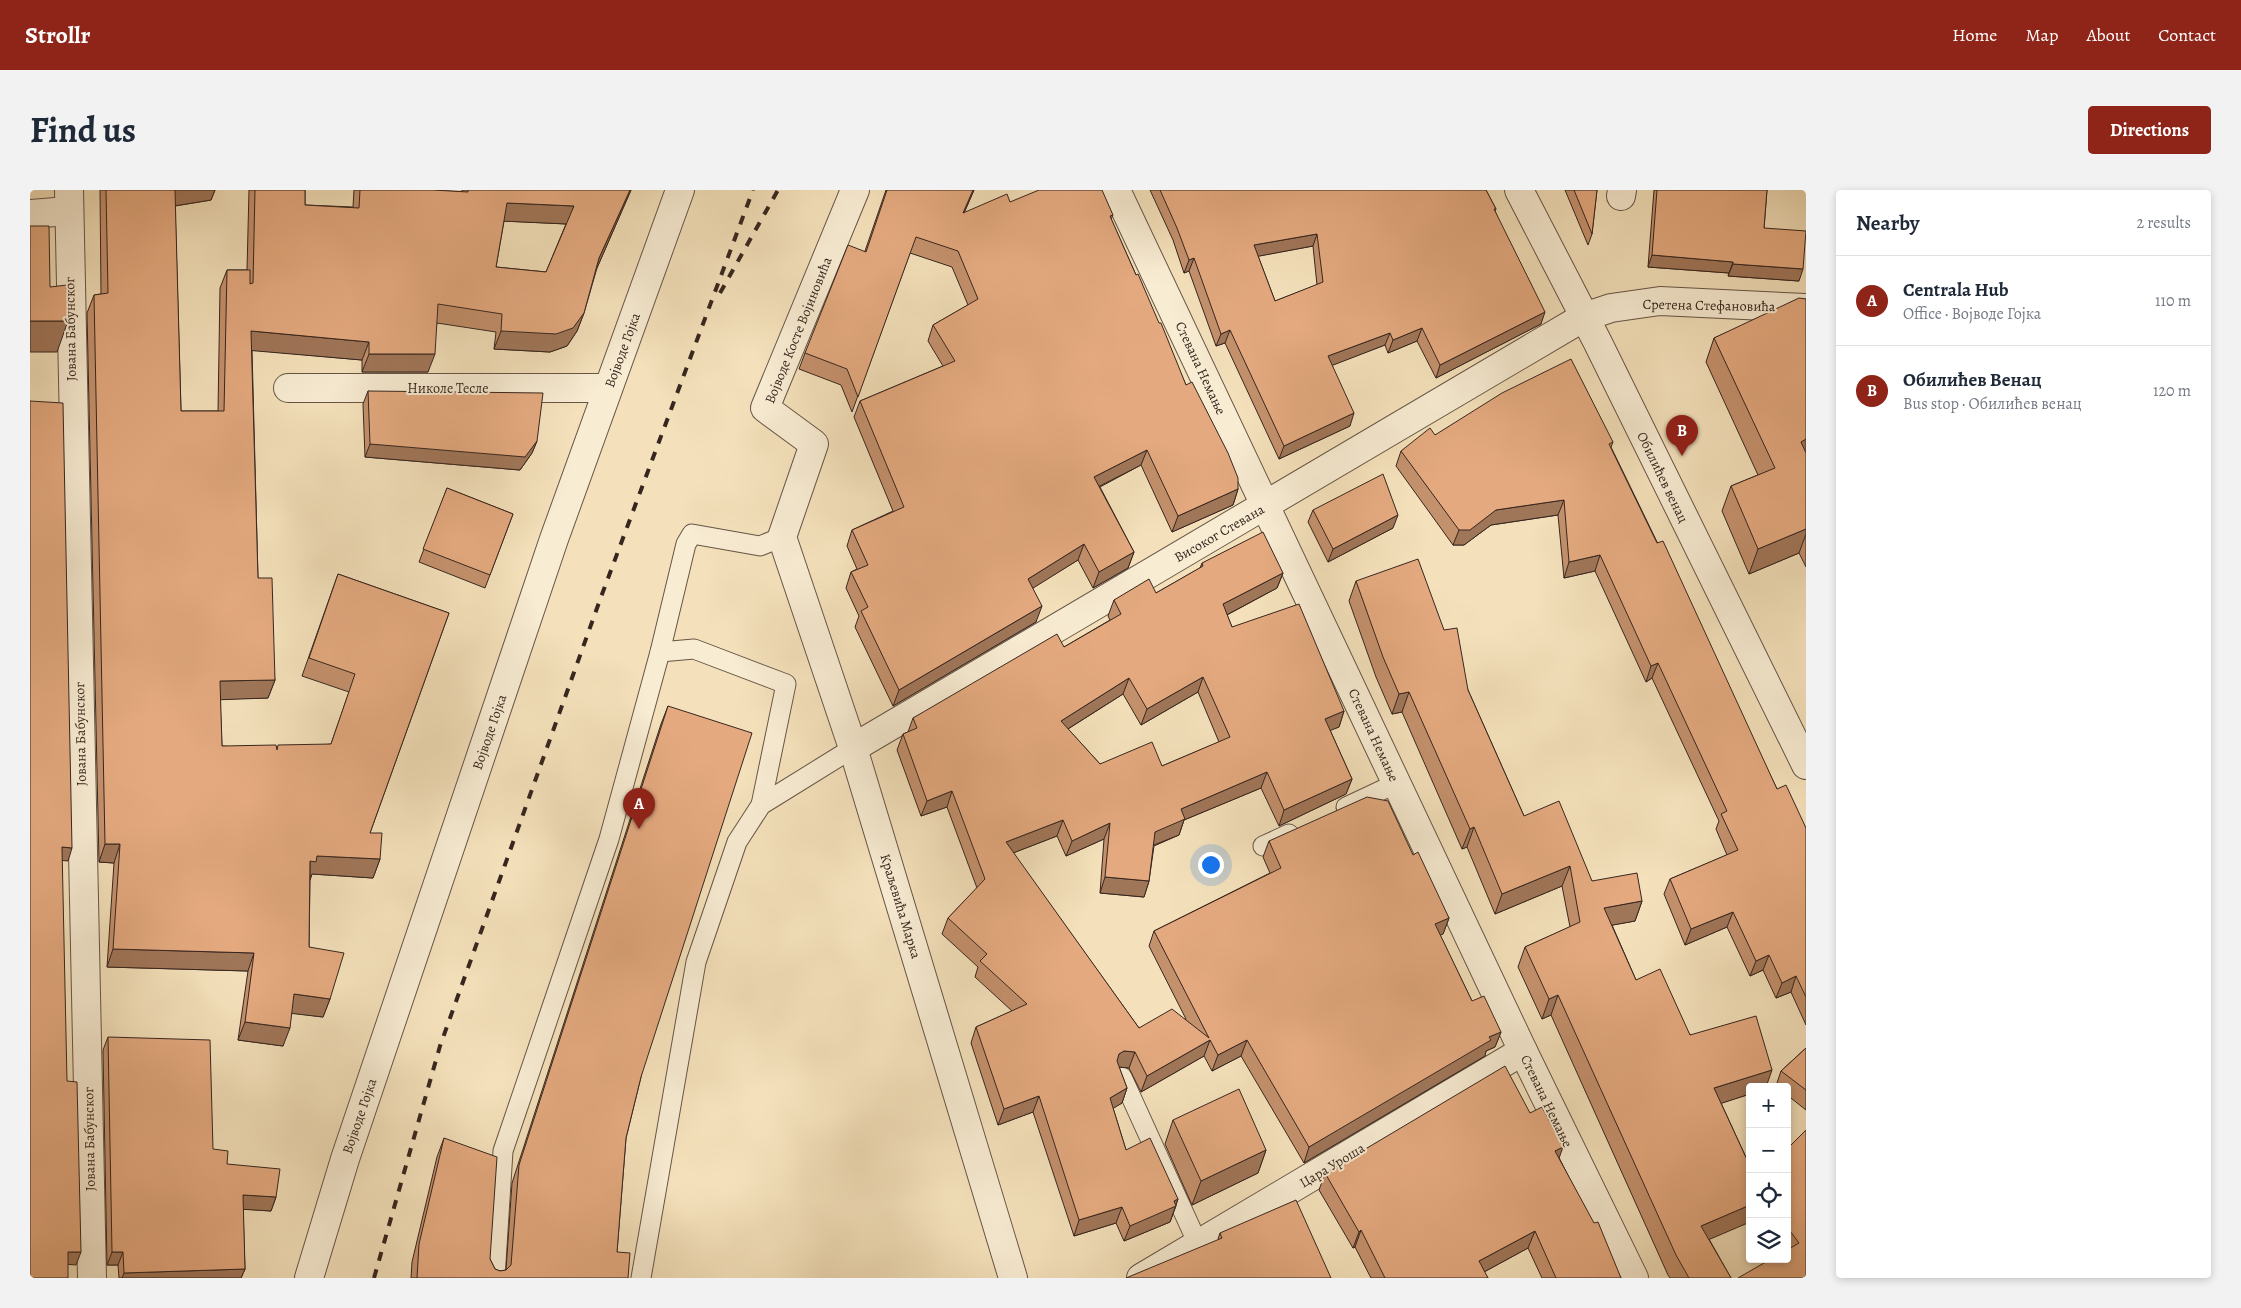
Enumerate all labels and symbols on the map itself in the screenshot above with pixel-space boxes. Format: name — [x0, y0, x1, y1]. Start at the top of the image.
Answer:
street label: Војводе Косте Војиновића — [760, 254, 837, 406]
street label: Јована Бабунског — [60, 277, 81, 381]
street label: Сретена Стефановића — [1642, 295, 1776, 316]
street label: Војводе Гојка — [600, 310, 645, 390]
street label: Стевана Немање — [1171, 318, 1230, 418]
street label: Николе Тесле — [407, 379, 489, 398]
pin: B — [1666, 415, 1698, 456]
street label: Обилићев венац — [1632, 429, 1693, 526]
street label: Високог Стевана — [1171, 500, 1268, 567]
street label: Јована Бабунског — [70, 682, 91, 786]
street label: Стевана Немање — [1344, 685, 1403, 785]
street label: Војводе Гојка — [468, 691, 511, 772]
pin: A — [623, 788, 655, 829]
street label: Краљевића Марка — [876, 852, 926, 961]
your location — [1198, 852, 1224, 878]
street label: Стевана Немање — [1516, 1052, 1577, 1151]
street label: Војводе Гојка — [338, 1075, 381, 1156]
street label: Јована Бабунског — [79, 1087, 100, 1191]
street label: Цара Уроша — [1296, 1138, 1369, 1192]

